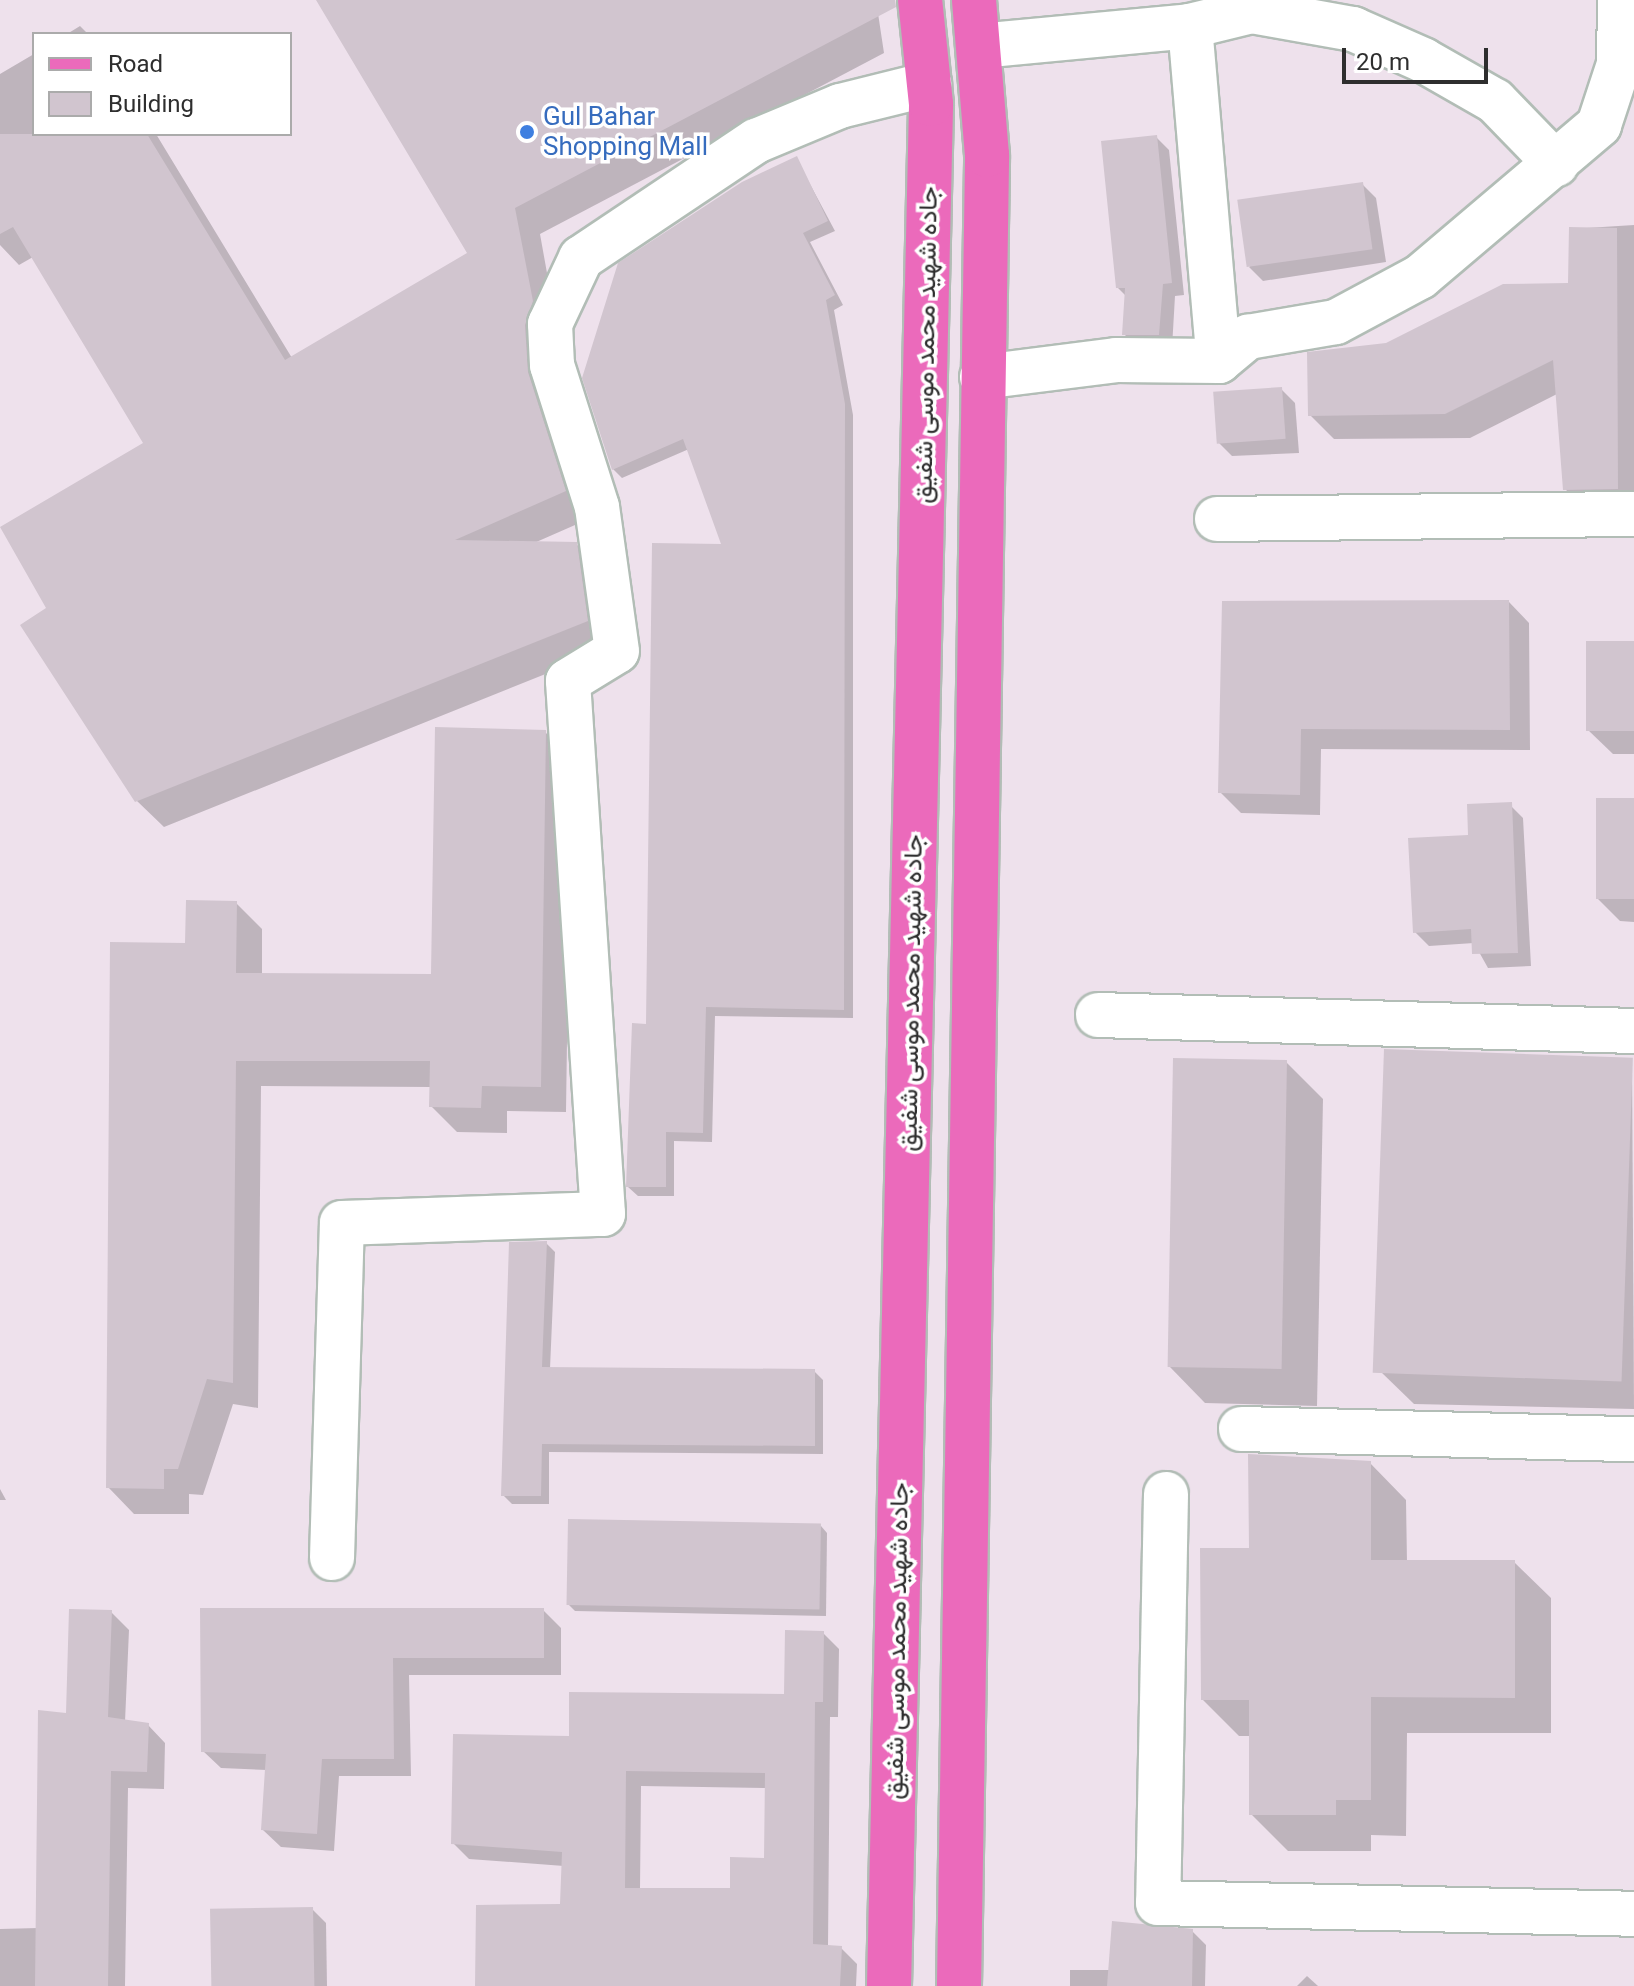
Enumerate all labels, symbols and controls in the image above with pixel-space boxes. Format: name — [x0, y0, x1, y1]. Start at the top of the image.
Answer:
legend — [32, 32, 292, 136]
scale bar — [1346, 32, 1492, 82]
text: 20 m — [1356, 48, 1410, 76]
text: Road — [108, 50, 163, 78]
text: Building — [108, 90, 194, 118]
place label: Gul Bahar Shopping Mall — [543, 101, 708, 162]
marker: Gul Bahar Shopping Mall — [518, 123, 536, 141]
street label: جاده شهید محمد موسی شفیق — [908, 186, 944, 504]
street label: جاده شهید محمد موسی شفیق — [893, 834, 929, 1152]
street label: جاده شهید محمد موسی شفیق — [879, 1482, 915, 1800]

